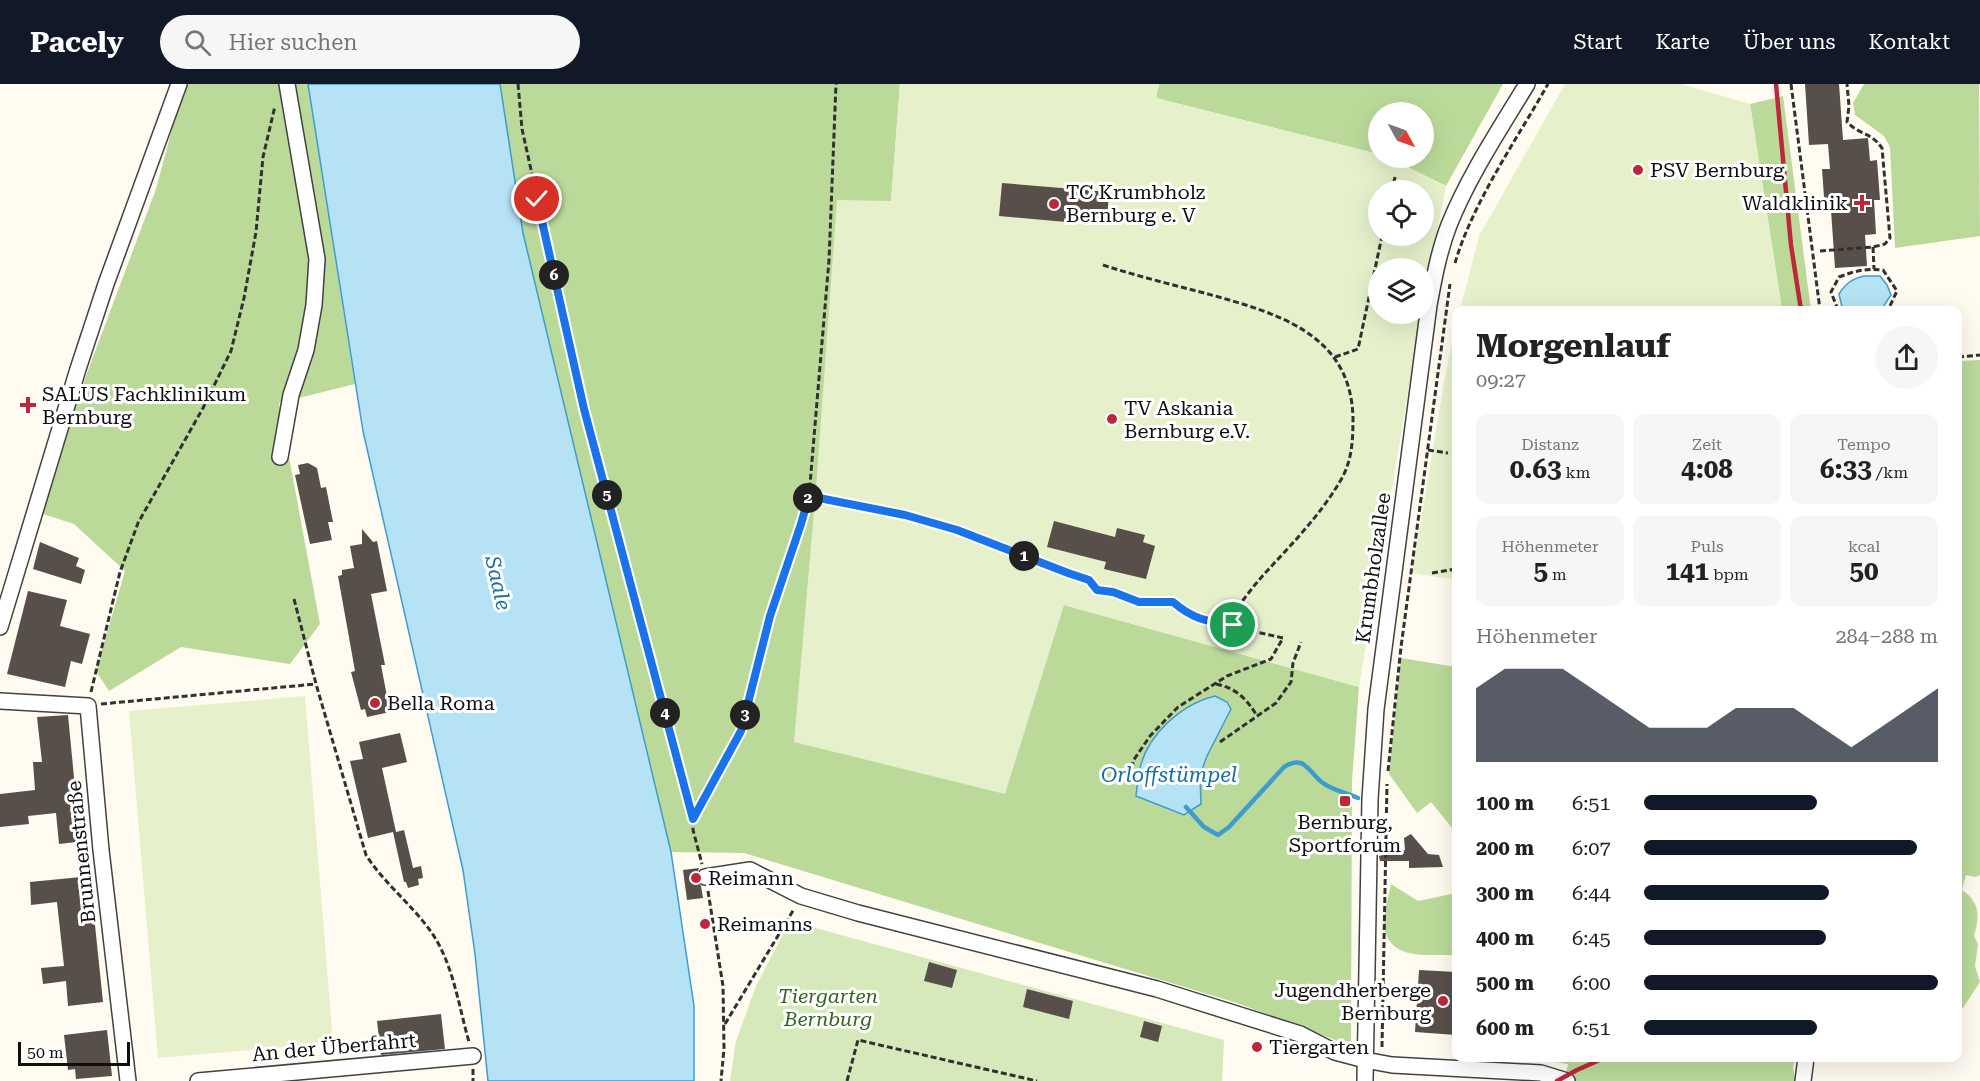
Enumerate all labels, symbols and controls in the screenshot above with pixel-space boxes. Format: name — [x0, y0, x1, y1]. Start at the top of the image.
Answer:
search box — [160, 15, 580, 69]
text: Pacely — [30, 26, 124, 59]
icon: search — [181, 26, 214, 59]
text: Hier suchen — [229, 30, 357, 55]
text: Start — [1574, 30, 1622, 54]
text: Karte — [1655, 30, 1710, 54]
text: Über uns — [1743, 30, 1835, 54]
text: Kontakt — [1868, 30, 1950, 54]
north arrow — [1368, 102, 1434, 168]
map controls — [1368, 102, 1434, 324]
place label: PSV Bernburg — [1650, 158, 1785, 182]
marker: PSV Bernburg — [1631, 163, 1645, 177]
pin — [511, 173, 562, 224]
place label: TC Krumbholz Bernburg e. V — [1066, 180, 1205, 227]
button: locate — [1368, 180, 1434, 246]
icon: check — [520, 182, 553, 215]
place label: Waldklinik — [1742, 191, 1848, 215]
marker: Waldklinik — [1853, 194, 1871, 212]
marker: TC Krumbholz Bernburg e. V — [1047, 197, 1061, 211]
button: layers — [1368, 258, 1434, 324]
pin: 6 — [539, 260, 569, 290]
text: 6 — [550, 265, 558, 284]
text: Morgenlauf — [1476, 326, 1670, 365]
button: share — [1875, 326, 1938, 389]
text: 09:27 — [1476, 368, 1526, 392]
place label: SALUS Fachklinikum Bernburg — [42, 382, 246, 429]
marker: SALUS Fachklinikum Bernburg — [19, 396, 37, 414]
place label: TV Askania Bernburg e.V. — [1124, 396, 1250, 443]
marker: TV Askania Bernburg e.V. — [1105, 412, 1119, 426]
text: Distanz — [1521, 435, 1579, 454]
text: Zeit — [1692, 435, 1722, 454]
text: Tempo — [1837, 435, 1891, 454]
text: 0.63 — [1510, 454, 1562, 484]
text: 4:08 — [1681, 454, 1733, 484]
text: 6:33 — [1820, 454, 1872, 484]
text: km — [1562, 463, 1590, 482]
text: /km — [1872, 463, 1908, 482]
pin: 5 — [592, 480, 622, 510]
pin: 2 — [793, 483, 823, 513]
text: 5 — [603, 485, 611, 504]
text: 2 — [804, 488, 812, 507]
street label: Krumbholzallee — [1351, 491, 1395, 645]
text: Höhenmeter — [1502, 537, 1598, 556]
text: Puls — [1690, 537, 1724, 556]
text: kcal — [1848, 537, 1880, 556]
pin: 1 — [1009, 541, 1039, 571]
text: 1 — [1020, 546, 1028, 565]
water label: Saale — [480, 553, 516, 612]
text: 5 — [1533, 556, 1548, 586]
text: 141 — [1665, 556, 1709, 586]
text: 50 — [1849, 556, 1879, 586]
text: m — [1548, 565, 1567, 584]
text: bpm — [1709, 565, 1749, 584]
pin — [1207, 599, 1258, 650]
icon: arrive — [1216, 608, 1249, 641]
text: Höhenmeter — [1476, 624, 1597, 648]
text: 284–288 m — [1835, 624, 1938, 648]
place label: Bella Roma — [387, 691, 495, 715]
marker: Bella Roma — [368, 696, 382, 710]
pin: 4 — [650, 698, 680, 728]
pin: 3 — [730, 700, 760, 730]
text: 4 — [661, 703, 669, 722]
text: 3 — [741, 705, 749, 724]
water label: Orloffstümpel — [1101, 763, 1237, 787]
street label: Brunnenstraße — [62, 780, 100, 924]
text: 100 m — [1476, 791, 1534, 815]
text: 6:51 — [1572, 791, 1611, 815]
marker: Bernburg, Sportforum — [1338, 794, 1352, 808]
place label: Bernburg, Sportforum — [1289, 810, 1401, 857]
text: 200 m — [1476, 836, 1534, 860]
text: 6:07 — [1572, 836, 1611, 860]
place label: Reimann — [708, 866, 794, 890]
marker: Reimann — [689, 871, 703, 885]
text: 300 m — [1476, 881, 1534, 905]
text: 6:44 — [1572, 881, 1611, 905]
place label: Reimanns — [717, 912, 812, 936]
marker: Reimanns — [698, 917, 712, 931]
text: 400 m — [1476, 926, 1534, 950]
text: 6:45 — [1572, 926, 1611, 950]
text: 500 m — [1476, 971, 1534, 995]
text: 6:00 — [1572, 971, 1611, 995]
place label: Jugendherberge Bernburg — [1274, 978, 1432, 1025]
park label: Tiergarten Bernburg — [778, 984, 878, 1031]
marker: Jugendherberge Bernburg — [1436, 994, 1450, 1008]
text: 600 m — [1476, 1016, 1534, 1040]
text: 6:51 — [1572, 1016, 1611, 1040]
street label: An der Überfahrt — [251, 1028, 418, 1066]
place label: Tiergarten — [1269, 1035, 1369, 1059]
scale bar — [18, 1039, 130, 1066]
marker: Tiergarten — [1250, 1040, 1264, 1054]
text: 50 m — [27, 1043, 64, 1062]

